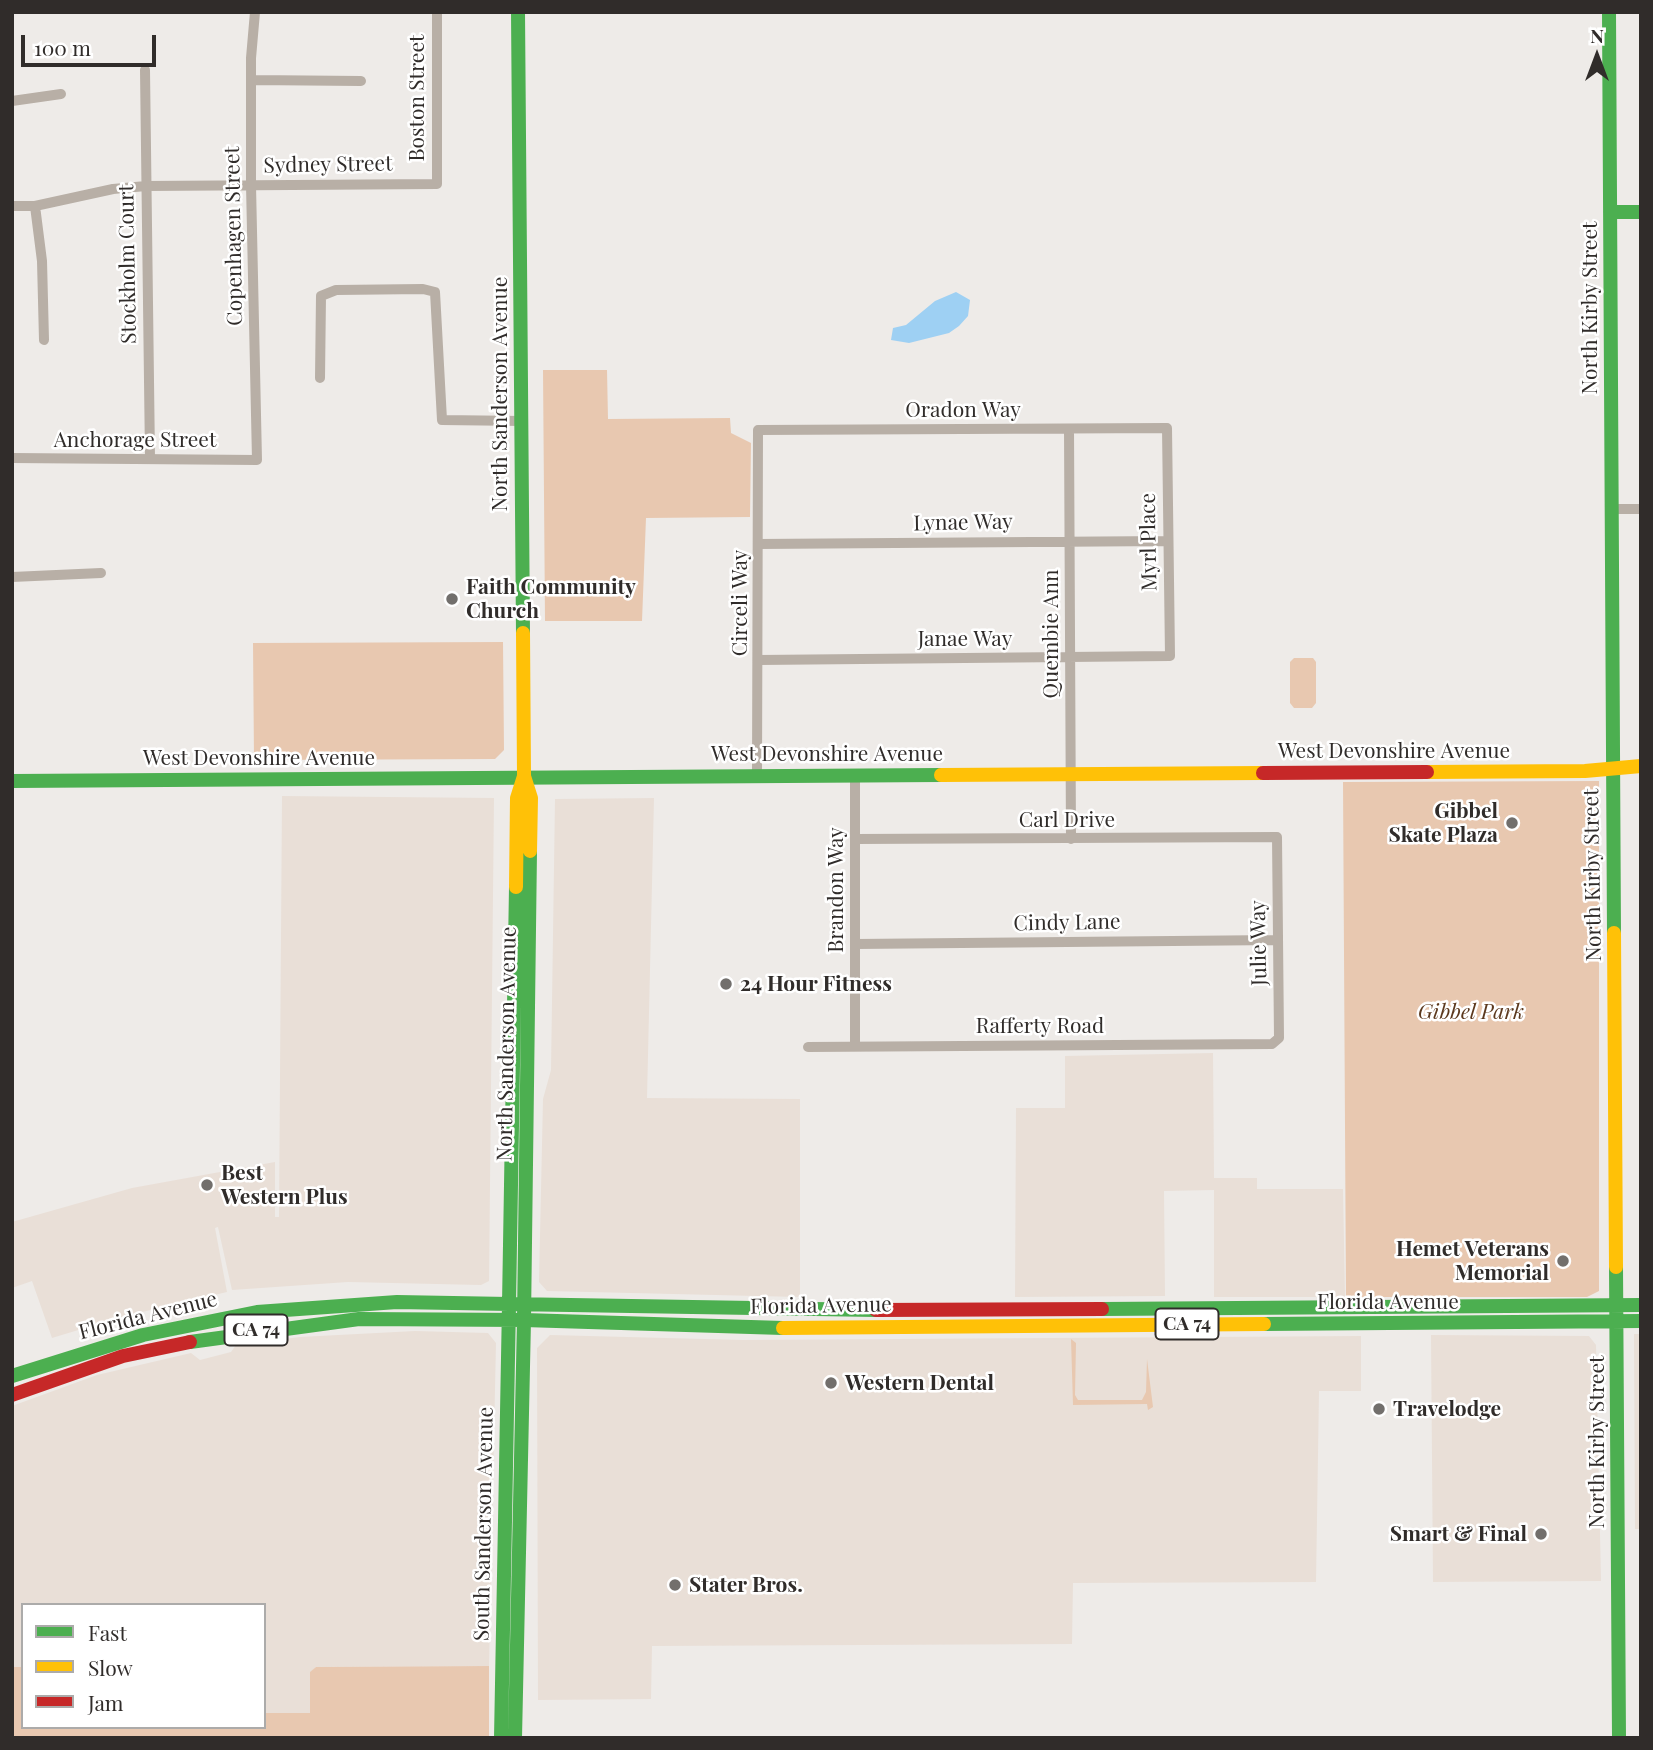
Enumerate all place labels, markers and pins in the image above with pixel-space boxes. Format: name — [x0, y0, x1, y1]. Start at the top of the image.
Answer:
place label: Faith Community Church — [466, 574, 636, 624]
marker: Faith Community Church — [444, 591, 460, 607]
place label: Gibbel Skate Plaza — [1388, 798, 1498, 848]
marker: Gibbel Skate Plaza — [1504, 815, 1520, 831]
place label: 24 Hour Fitness — [740, 971, 892, 997]
marker: 24 Hour Fitness — [718, 976, 734, 992]
place label: Best Western Plus — [221, 1160, 348, 1210]
marker: Best Western Plus — [199, 1177, 215, 1193]
place label: Hemet Veterans Memorial — [1396, 1236, 1549, 1286]
marker: Hemet Veterans Memorial — [1555, 1253, 1571, 1269]
place label: Western Dental — [845, 1370, 994, 1396]
marker: Western Dental — [823, 1375, 839, 1391]
place label: Travelodge — [1393, 1396, 1501, 1422]
marker: Travelodge — [1371, 1401, 1387, 1417]
place label: Smart & Final — [1390, 1521, 1527, 1547]
marker: Smart & Final — [1533, 1526, 1549, 1542]
place label: Stater Bros. — [689, 1572, 803, 1598]
marker: Stater Bros. — [667, 1577, 683, 1593]

